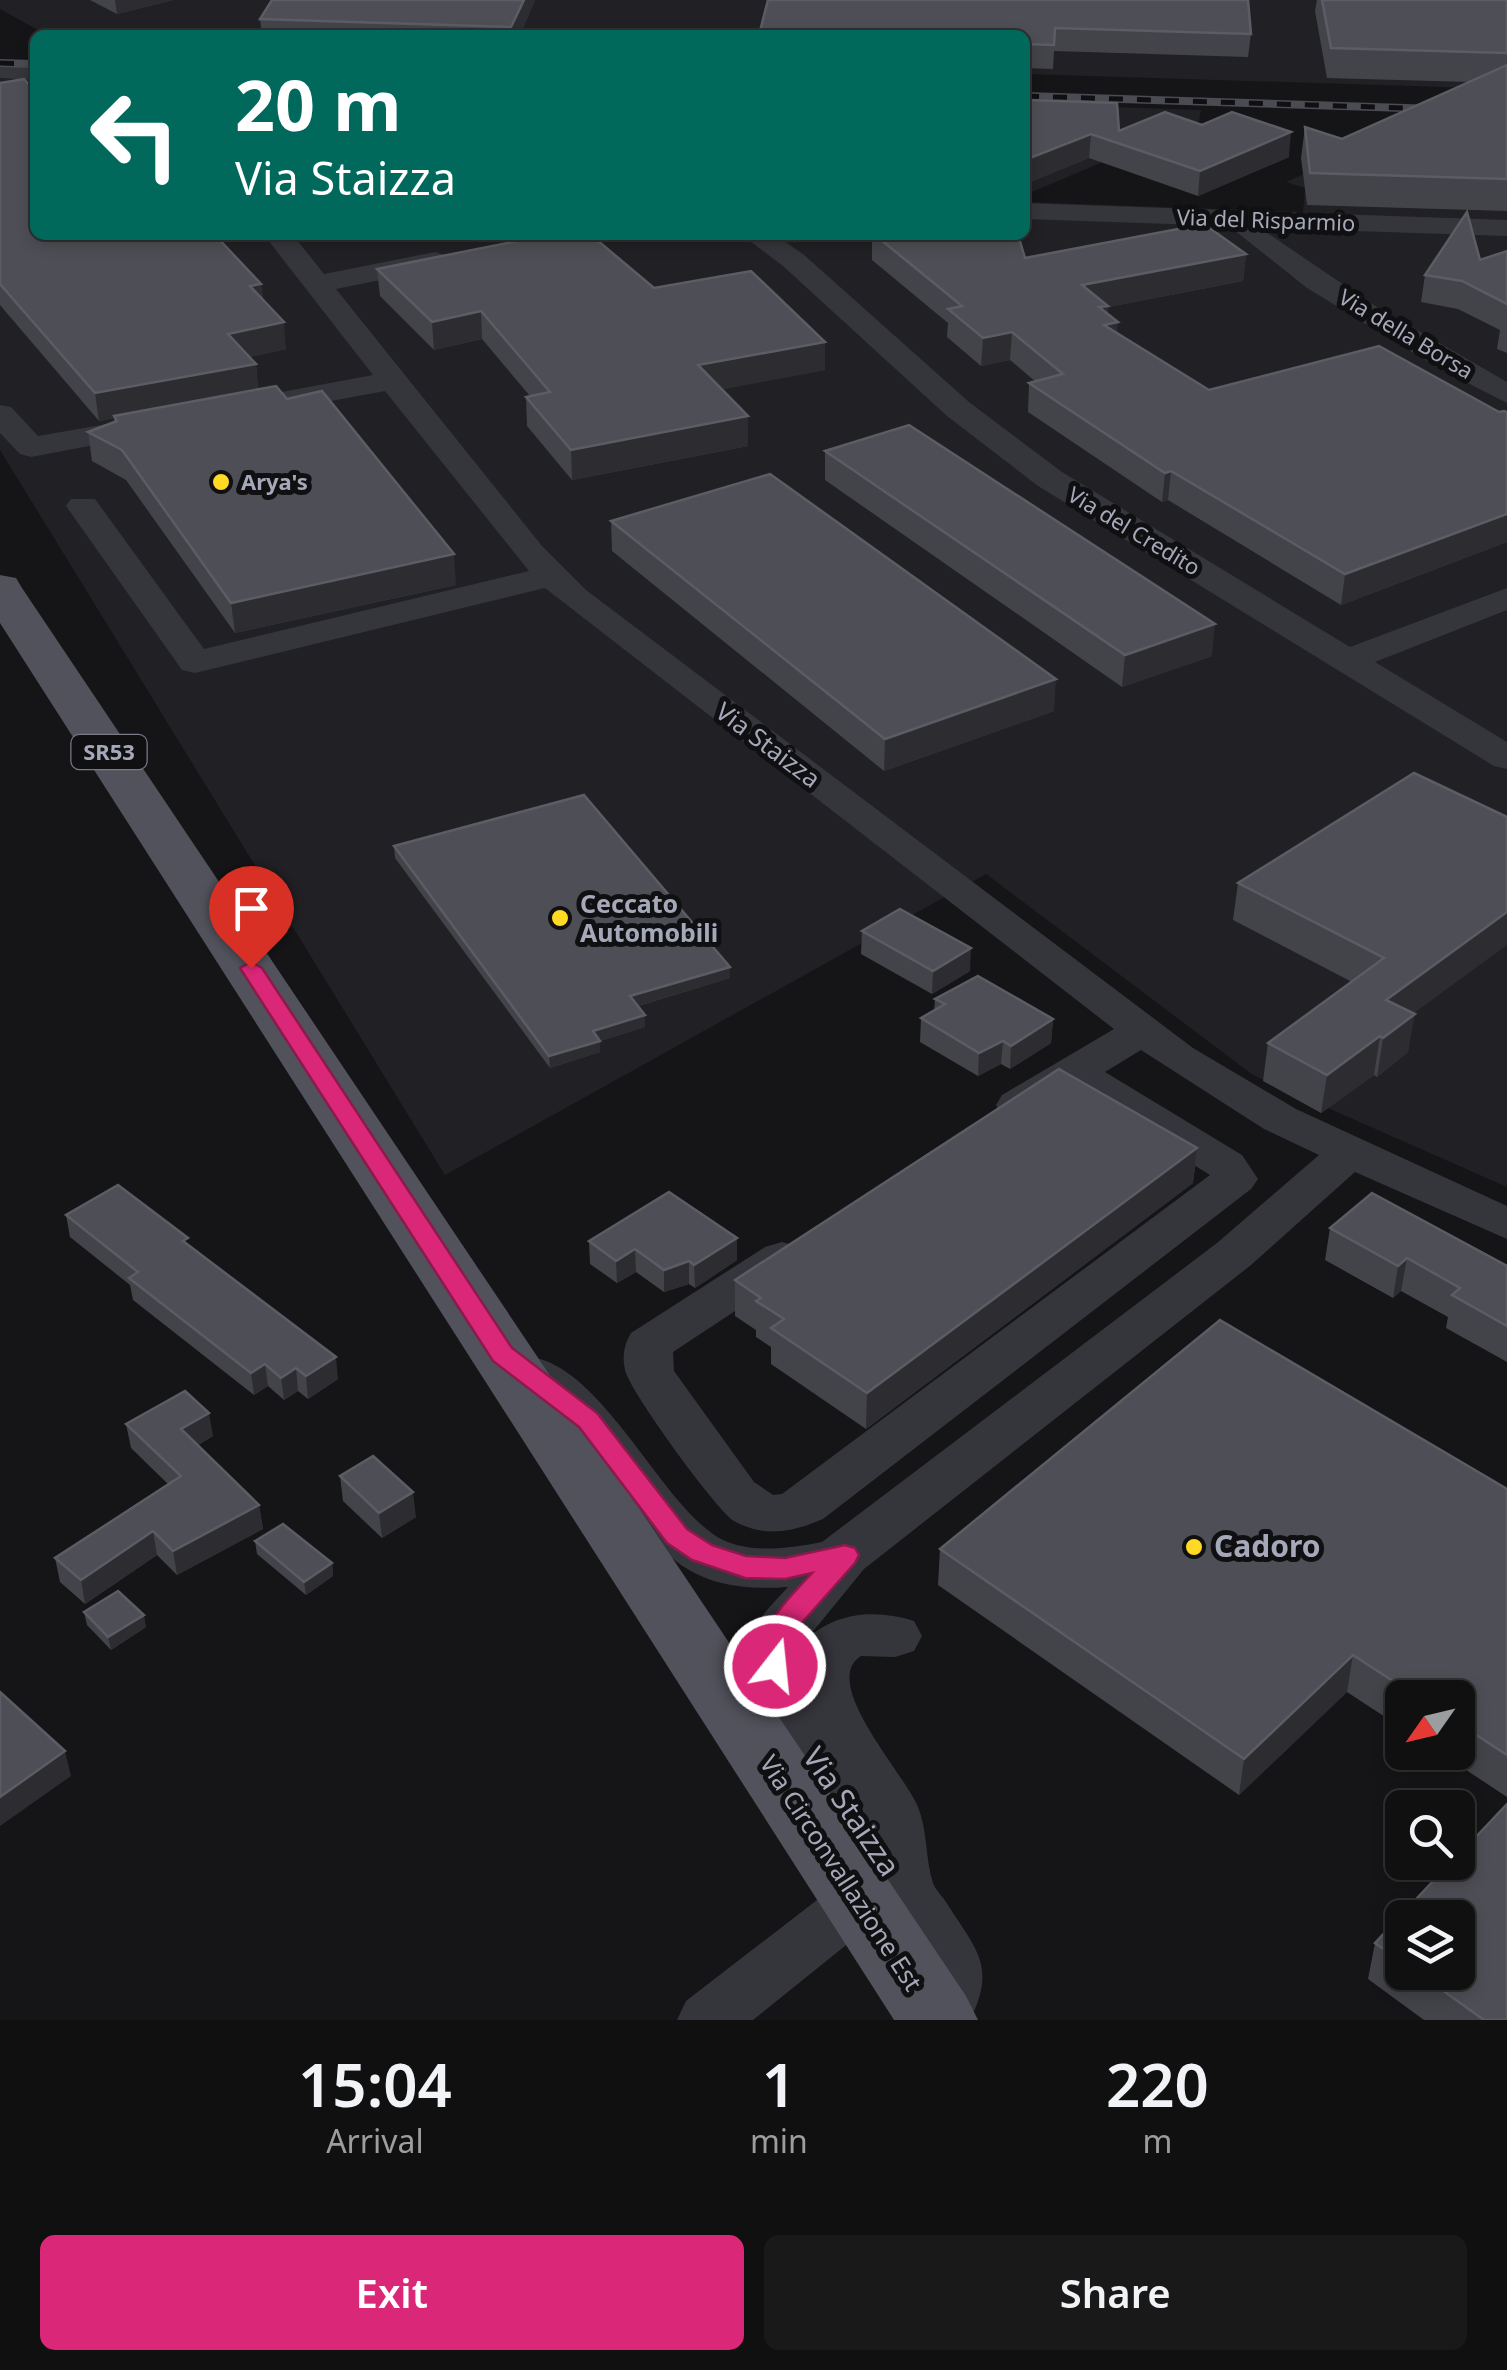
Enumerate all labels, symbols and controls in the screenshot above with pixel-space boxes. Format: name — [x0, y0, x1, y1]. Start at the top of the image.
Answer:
text: 20 m — [235, 56, 402, 152]
icon: left — [70, 70, 200, 200]
text: Via Staizza — [235, 147, 456, 208]
street label: Via del Risparmio — [1176, 201, 1356, 237]
street label: Via della Borsa — [1334, 281, 1479, 385]
place label: Arya's — [241, 466, 308, 496]
marker: Arya's — [210, 471, 232, 493]
street label: Via del Credito — [1063, 479, 1206, 582]
street label: Via Staizza — [709, 694, 828, 795]
road number: SR53 — [72, 735, 146, 769]
pin — [209, 866, 294, 969]
icon: arrive — [224, 881, 279, 936]
place label: Ceccato Automobili — [580, 886, 718, 949]
marker: Ceccato Automobili — [549, 907, 571, 929]
place label: Cadoro — [1214, 1525, 1321, 1566]
marker: Cadoro — [1183, 1536, 1205, 1558]
position arrow — [723, 1614, 827, 1718]
north arrow — [1385, 1680, 1475, 1770]
map controls — [1385, 1680, 1475, 1990]
street label: Via Staizza — [794, 1739, 910, 1884]
street label: Via Circonvallazione Est — [753, 1748, 931, 1997]
button: search — [1385, 1790, 1475, 1880]
button: layers — [1385, 1900, 1475, 1990]
text: 15:04 — [298, 2043, 452, 2125]
text: 1 — [762, 2043, 796, 2125]
text: 220 — [1106, 2043, 1209, 2125]
text: Arrival — [326, 2119, 424, 2162]
text: min — [750, 2119, 808, 2162]
text: m — [1142, 2119, 1172, 2162]
button: Exit — [40, 2235, 744, 2350]
button: Share — [764, 2235, 1467, 2350]

